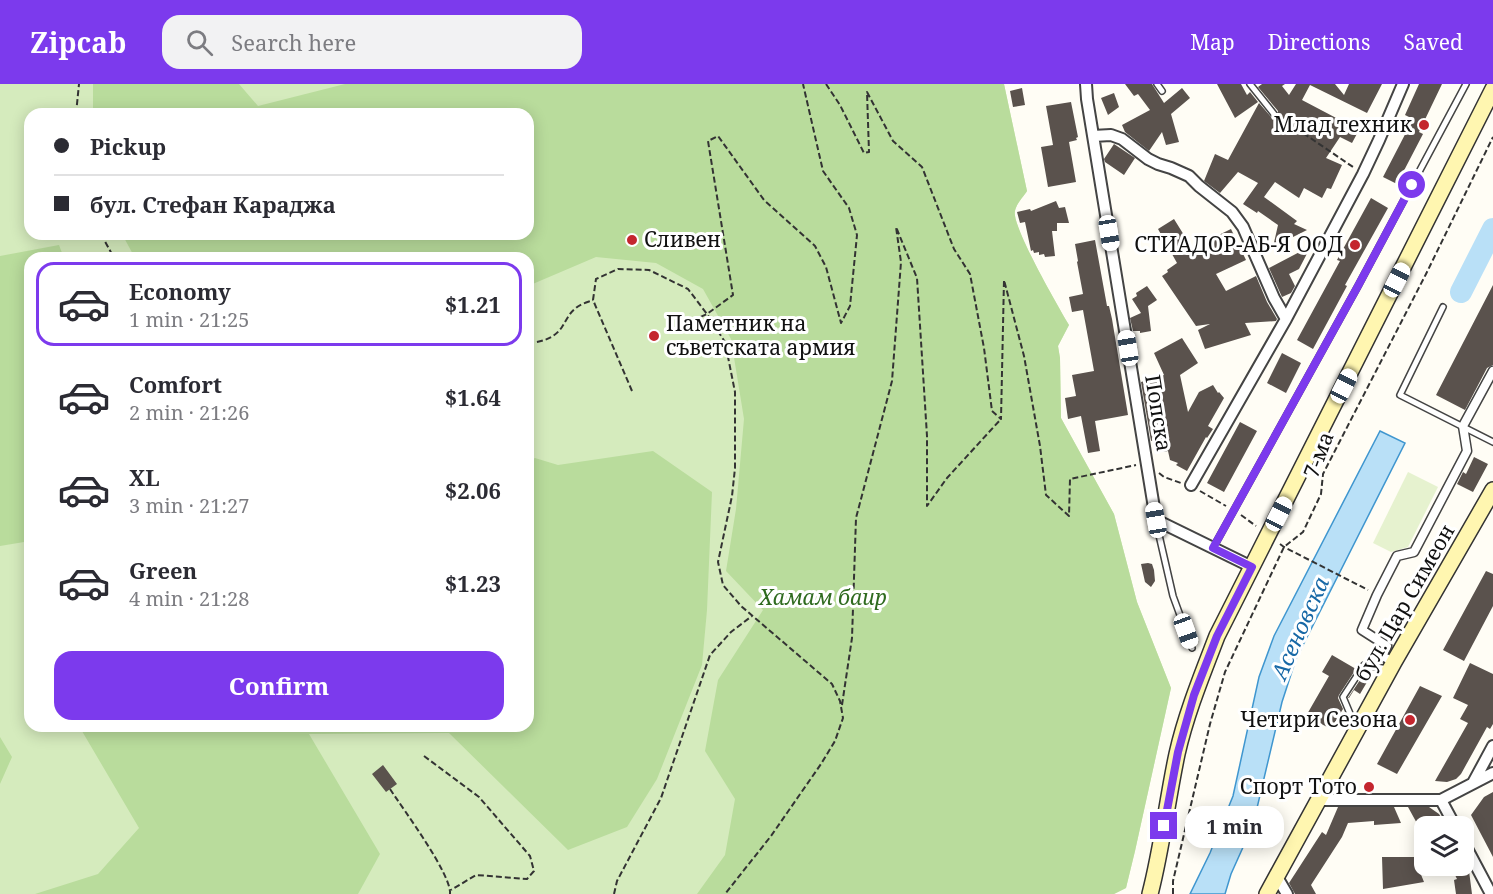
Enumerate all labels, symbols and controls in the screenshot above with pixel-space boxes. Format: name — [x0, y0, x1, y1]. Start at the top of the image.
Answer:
search box — [162, 15, 582, 69]
text: Zipcab — [30, 23, 126, 61]
icon: search — [183, 26, 216, 59]
text: Search here — [231, 27, 356, 57]
text: Map — [1190, 28, 1235, 56]
text: Directions — [1268, 28, 1370, 56]
text: Saved — [1403, 28, 1463, 56]
place label: Млад техник — [1274, 110, 1413, 138]
marker: Млад техник — [1417, 118, 1431, 132]
text: Pickup — [90, 131, 166, 161]
route start — [1398, 171, 1425, 198]
text: бул. Стефан Караджа — [90, 189, 336, 219]
car — [1097, 214, 1121, 252]
place label: Сливен — [644, 225, 721, 253]
place label: СТИАДОР-АБ-Я ООД — [1134, 230, 1343, 258]
marker: Сливен — [625, 233, 639, 247]
marker: СТИАДОР-АБ-Я ООД — [1348, 238, 1362, 252]
car — [1381, 260, 1413, 300]
text: Economy — [129, 276, 231, 306]
icon: car — [57, 277, 111, 331]
text: $1.21 — [445, 289, 501, 319]
text: 1 min · 21:25 — [129, 306, 249, 333]
place label: Паметник на съветската армия — [666, 309, 855, 361]
marker: Паметник на съветската армия — [647, 329, 661, 343]
car — [1116, 329, 1140, 367]
car — [1328, 366, 1360, 406]
text: Comfort — [129, 369, 222, 399]
icon: car — [57, 370, 111, 424]
street label: Попска — [1139, 372, 1179, 453]
text: $1.64 — [445, 382, 501, 412]
text: 2 min · 21:26 — [129, 399, 249, 426]
street label: 7-ма — [1296, 427, 1340, 482]
text: XL — [129, 462, 160, 492]
icon: car — [57, 463, 111, 517]
text: $2.06 — [445, 475, 501, 505]
text: 3 min · 21:27 — [129, 492, 249, 519]
car — [1263, 494, 1295, 534]
car — [1144, 501, 1168, 539]
street label: бул. Цар Симеон — [1348, 519, 1460, 686]
text: Green — [129, 555, 197, 585]
icon: car — [57, 556, 111, 610]
text: $1.23 — [445, 568, 501, 598]
water label: Асеновска — [1262, 571, 1335, 685]
park label: Хамам баир — [757, 583, 887, 611]
text: 4 min · 21:28 — [129, 585, 249, 612]
car — [1171, 611, 1201, 651]
button: Confirm — [54, 651, 504, 720]
place label: Четири Сезона — [1240, 705, 1398, 733]
marker: Четири Сезона — [1403, 713, 1417, 727]
place label: Спорт Тото — [1240, 772, 1357, 800]
marker: Спорт Тото — [1362, 780, 1376, 794]
callout: 1 min — [1185, 805, 1284, 847]
route end — [1150, 812, 1177, 839]
text: 1 min — [1206, 813, 1263, 840]
map controls — [1414, 816, 1474, 876]
button: layers — [1414, 816, 1474, 876]

